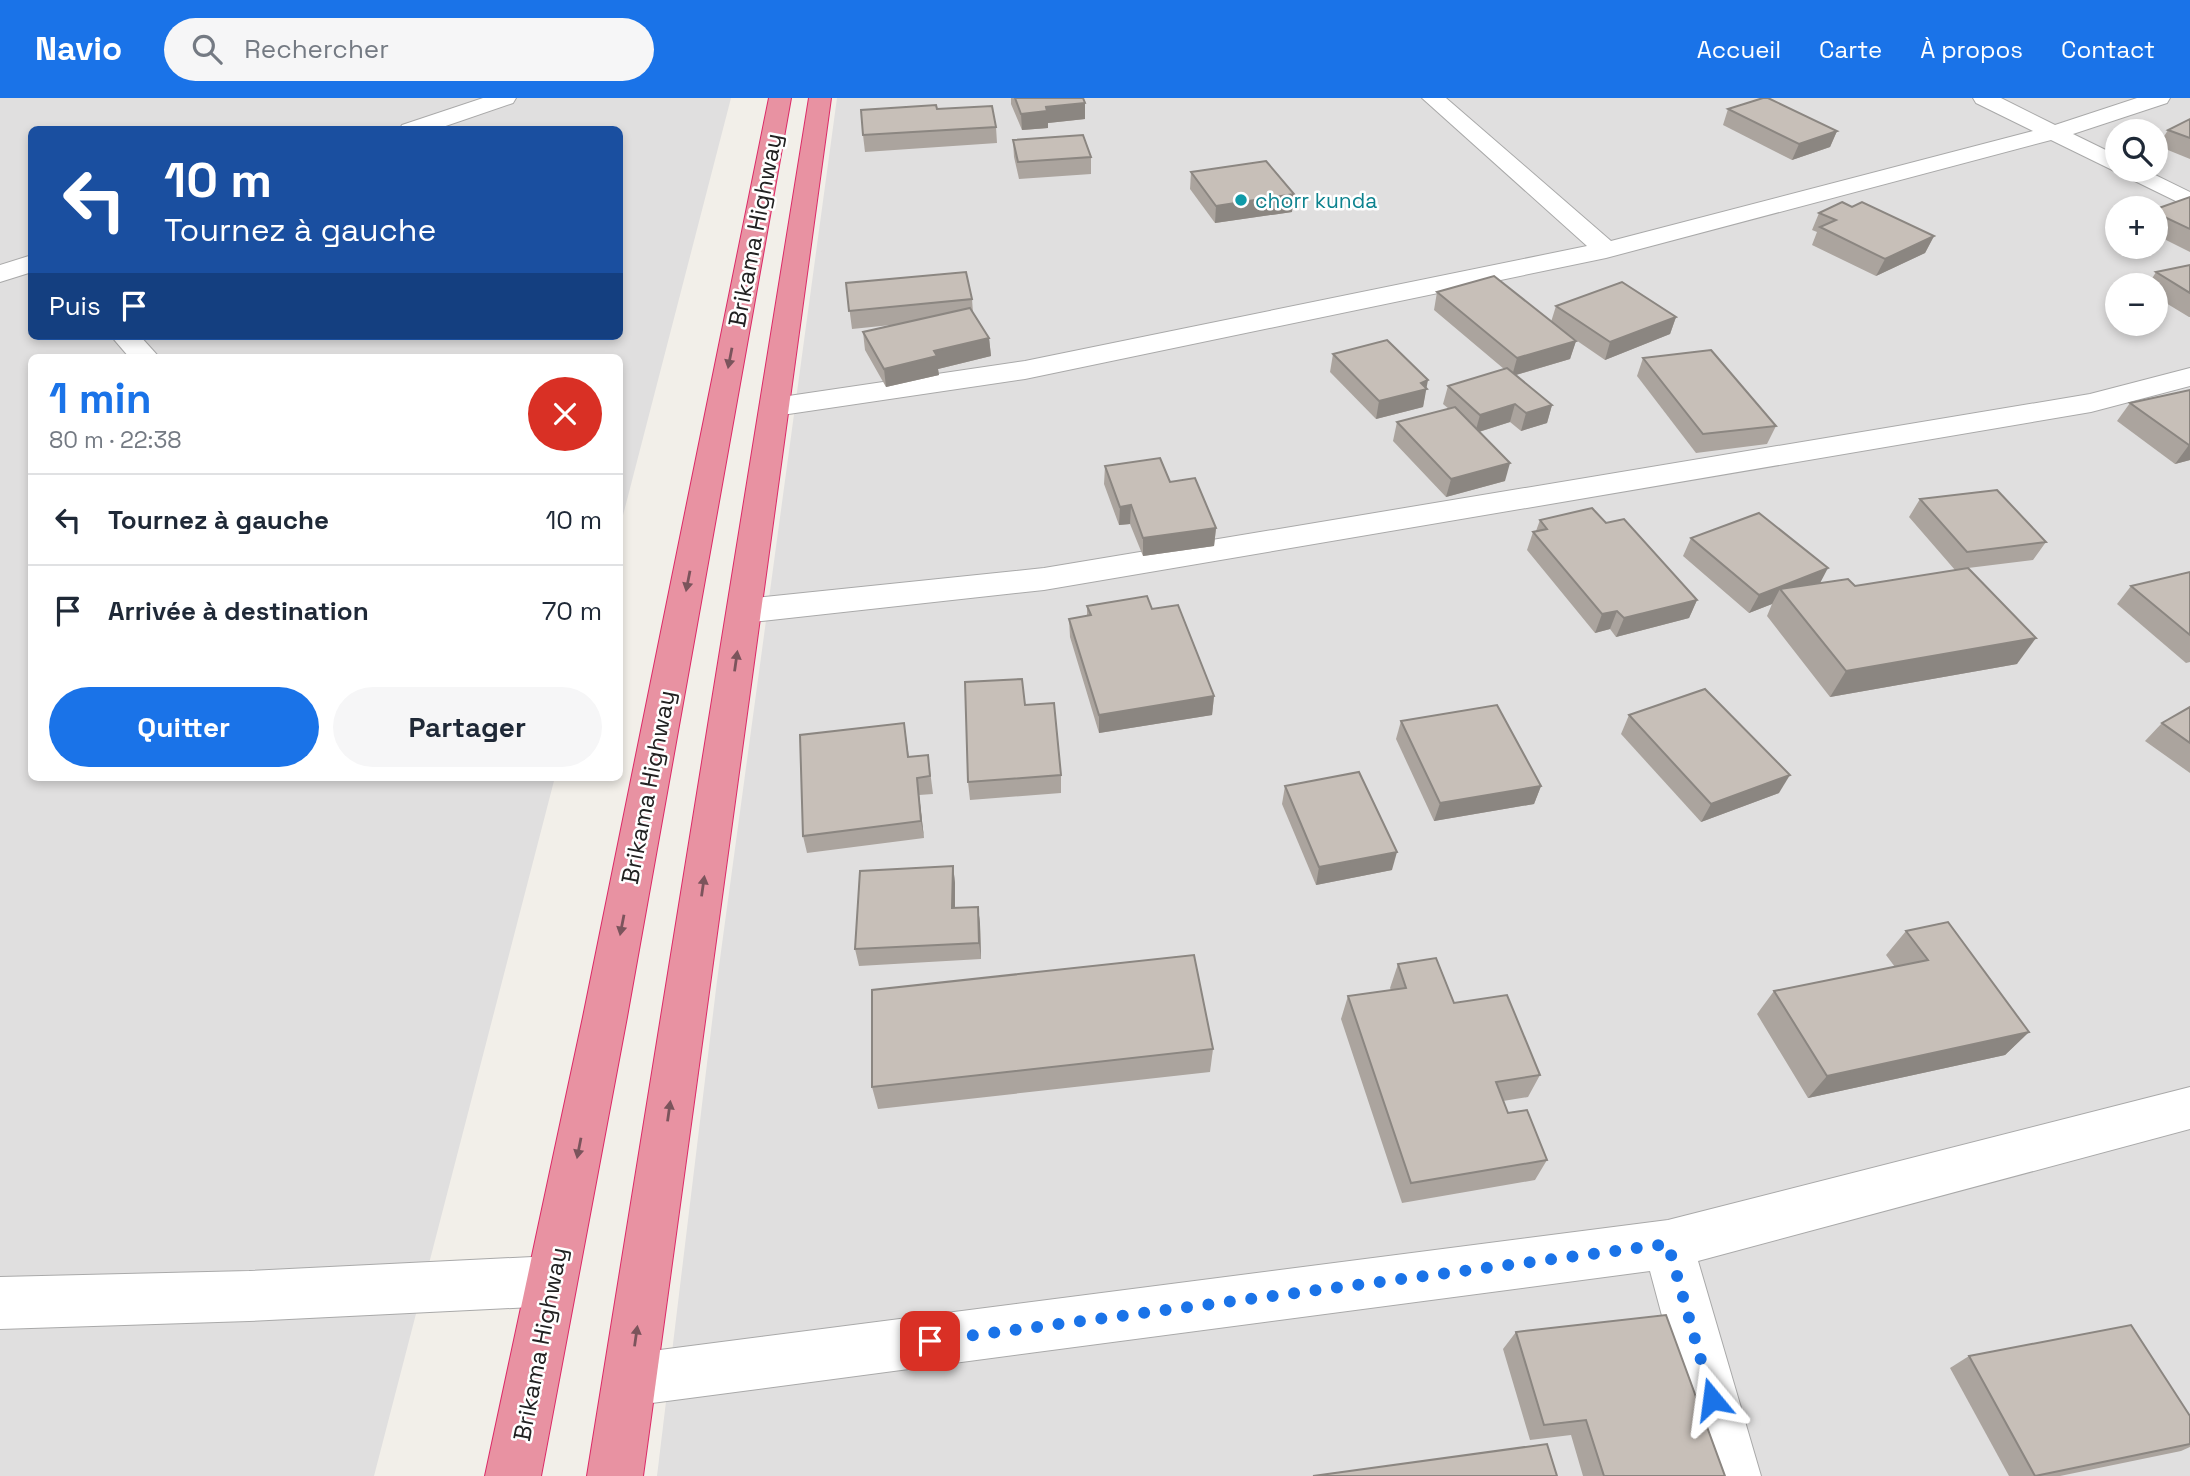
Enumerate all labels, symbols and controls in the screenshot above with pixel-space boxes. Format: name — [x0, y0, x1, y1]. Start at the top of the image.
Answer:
search box — [164, 18, 654, 81]
text: Navio — [35, 28, 122, 70]
icon: search — [188, 30, 226, 68]
text: Rechercher — [244, 32, 389, 66]
text: Accueil — [1697, 34, 1781, 65]
text: Carte — [1819, 34, 1882, 65]
text: À propos — [1920, 34, 2023, 65]
text: Contact — [2061, 34, 2155, 65]
map controls — [2105, 119, 2168, 336]
button: search — [2105, 119, 2168, 182]
street label: Brikama Highway — [721, 131, 789, 329]
text: 10 m — [164, 149, 272, 211]
icon: left — [49, 154, 140, 245]
place label: chorr kunda — [1255, 187, 1377, 214]
marker: chorr kunda — [1233, 192, 1249, 208]
button: + — [2105, 196, 2168, 259]
text: Tournez à gauche — [164, 210, 436, 250]
button: − — [2105, 273, 2168, 336]
icon: arrive — [115, 287, 153, 325]
text: Puis — [49, 289, 101, 323]
one-way arrow — [725, 347, 736, 369]
text: 1 min — [49, 372, 152, 425]
button: close — [528, 377, 602, 451]
text: 80 m · 22:38 — [49, 425, 182, 455]
icon: left — [49, 501, 87, 539]
text: Tournez à gauche — [108, 503, 329, 537]
text: 10 m — [545, 503, 602, 537]
one-way arrow — [682, 570, 693, 592]
icon: arrive — [49, 592, 87, 630]
text: Arrivée à destination — [108, 594, 369, 628]
text: 70 m — [542, 594, 602, 628]
one-way arrow — [731, 650, 742, 672]
button: Quitter — [49, 687, 319, 767]
button: Partager — [333, 687, 602, 767]
street label: Brikama Highway — [614, 688, 682, 886]
one-way arrow — [698, 875, 709, 897]
one-way arrow — [616, 914, 627, 936]
one-way arrow — [664, 1100, 675, 1122]
one-way arrow — [573, 1137, 584, 1159]
street label: Brikama Highway — [506, 1245, 574, 1443]
pin — [900, 1311, 960, 1371]
icon: arrive — [911, 1322, 949, 1360]
one-way arrow — [631, 1325, 642, 1347]
position arrow — [1675, 1362, 1749, 1436]

